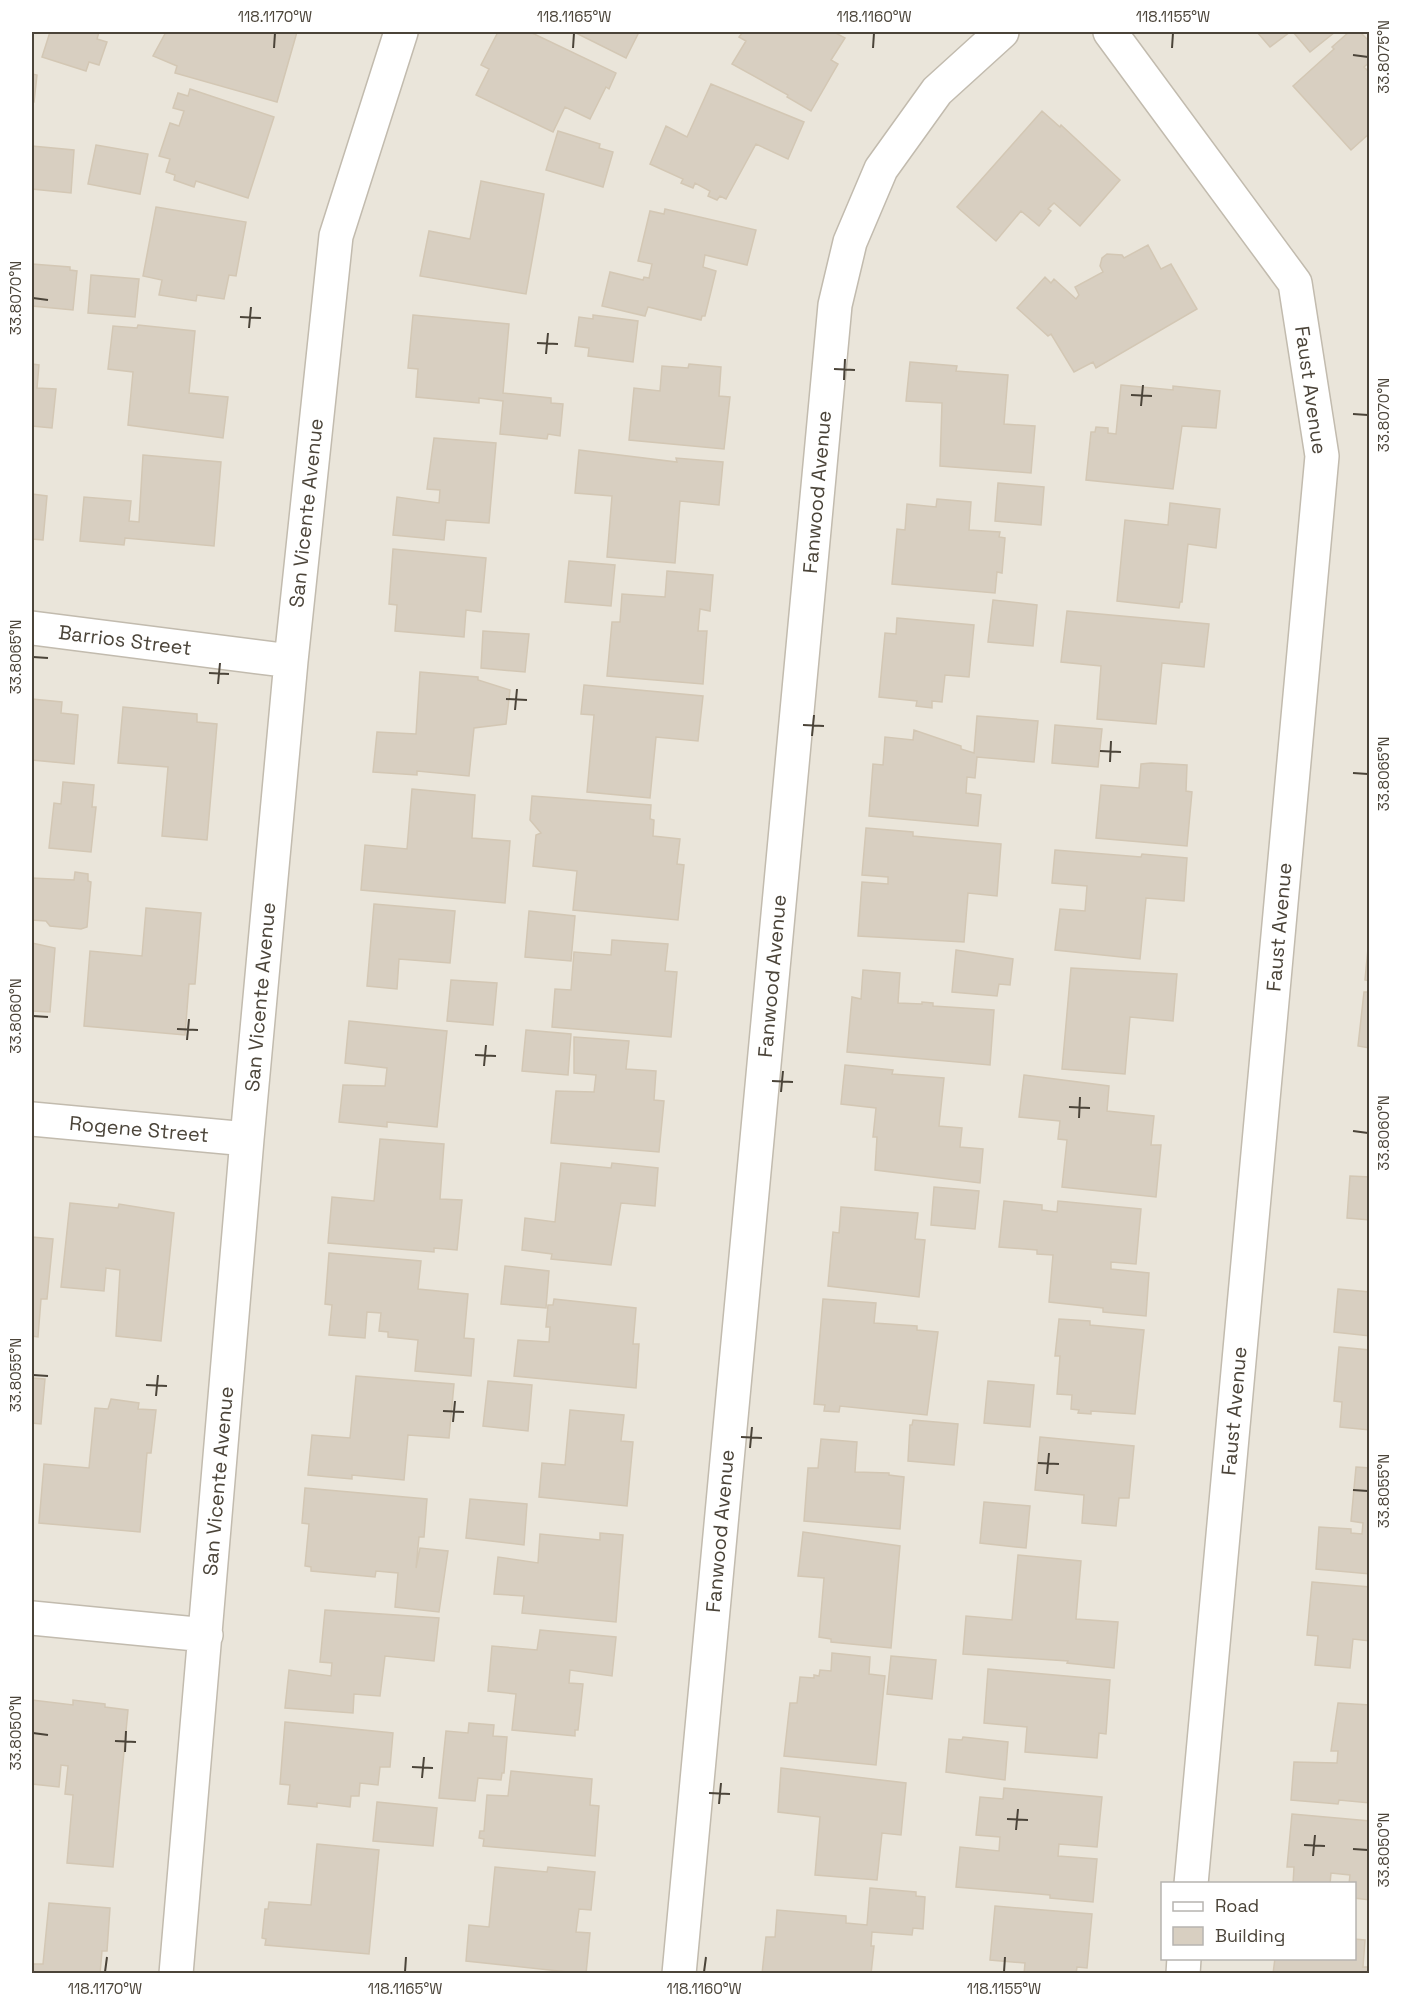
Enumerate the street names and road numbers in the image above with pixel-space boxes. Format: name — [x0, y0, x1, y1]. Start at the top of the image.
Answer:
street label: Faust Avenue — [1289, 324, 1333, 456]
street label: Fanwood Avenue — [797, 410, 837, 574]
street label: San Vicente Avenue — [283, 417, 329, 609]
street label: Barrios Street — [57, 619, 193, 661]
street label: Faust Avenue — [1260, 862, 1298, 992]
street label: Fanwood Avenue — [752, 894, 792, 1058]
street label: San Vicente Avenue — [239, 901, 281, 1093]
street label: Rogene Street — [68, 1110, 210, 1148]
street label: Faust Avenue — [1215, 1346, 1253, 1476]
street label: San Vicente Avenue — [197, 1385, 239, 1577]
street label: Fanwood Avenue — [700, 1449, 740, 1613]

